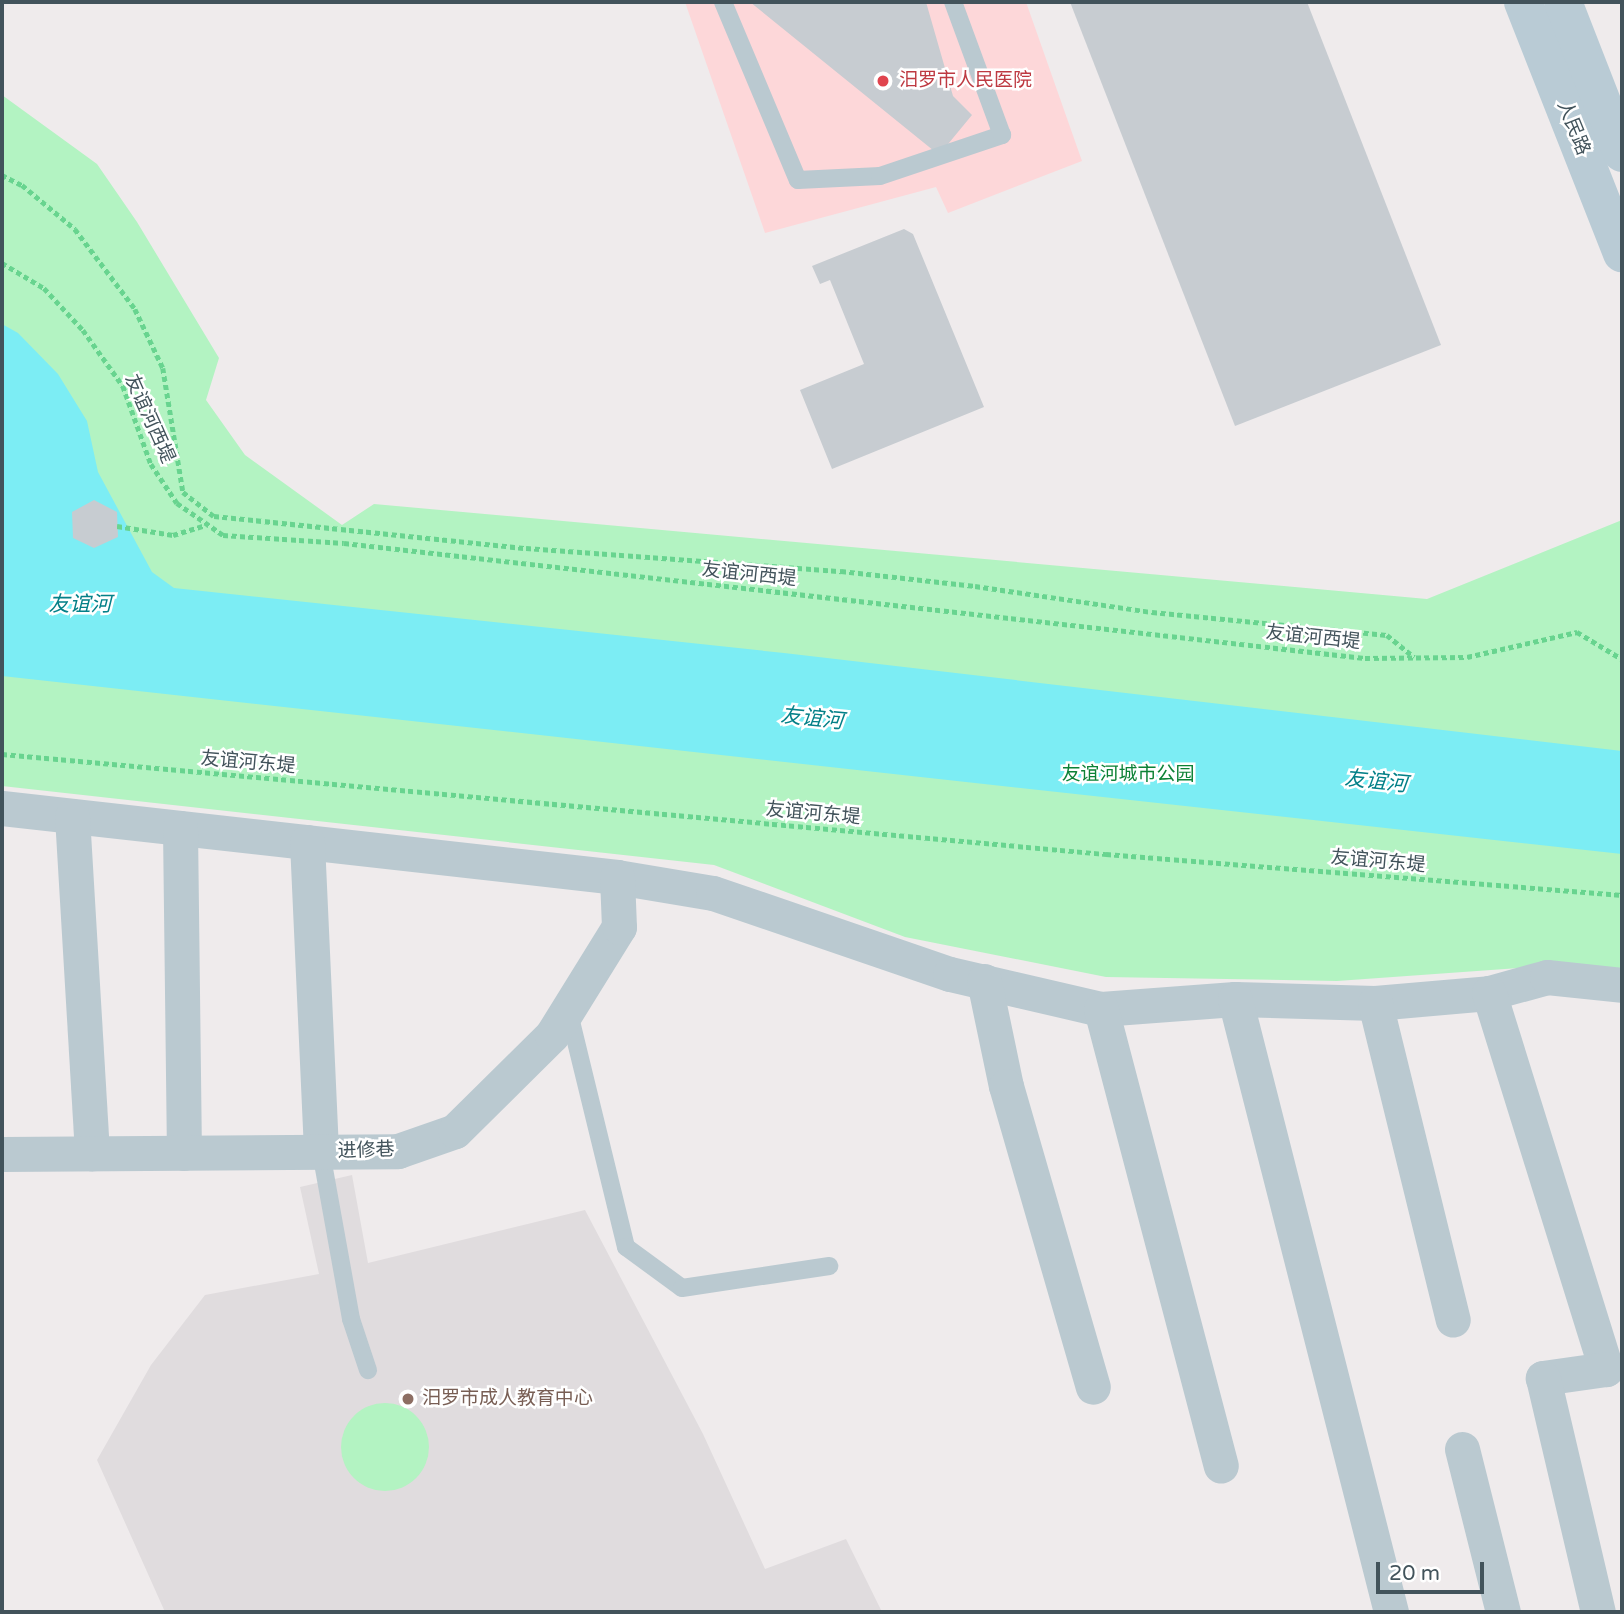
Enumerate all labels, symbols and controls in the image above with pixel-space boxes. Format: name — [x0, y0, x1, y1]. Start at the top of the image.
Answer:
place label: 汨罗市人民医院 — [899, 70, 1032, 92]
marker: 汨罗市人民医院 — [873, 71, 893, 91]
street label: 人民路 — [1552, 97, 1594, 159]
street label: 友谊河西堤 — [119, 371, 179, 467]
street label: 友谊河西堤 — [701, 559, 797, 591]
water label: 友谊河 — [49, 592, 111, 618]
street label: 友谊河西堤 — [1265, 622, 1361, 654]
water label: 友谊河 — [779, 703, 845, 735]
street label: 友谊河东堤 — [200, 748, 296, 778]
park label: 友谊河城市公园 — [1062, 764, 1194, 786]
water label: 友谊河 — [1343, 766, 1409, 798]
street label: 友谊河东堤 — [765, 799, 861, 829]
street label: 友谊河东堤 — [1330, 847, 1426, 877]
street label: 进修巷 — [337, 1139, 395, 1163]
place label: 汨罗市成人教育中心 — [422, 1388, 593, 1410]
marker: 汨罗市成人教育中心 — [400, 1391, 416, 1407]
scale bar — [1379, 1548, 1488, 1592]
text: 20 m — [1389, 1561, 1440, 1586]

